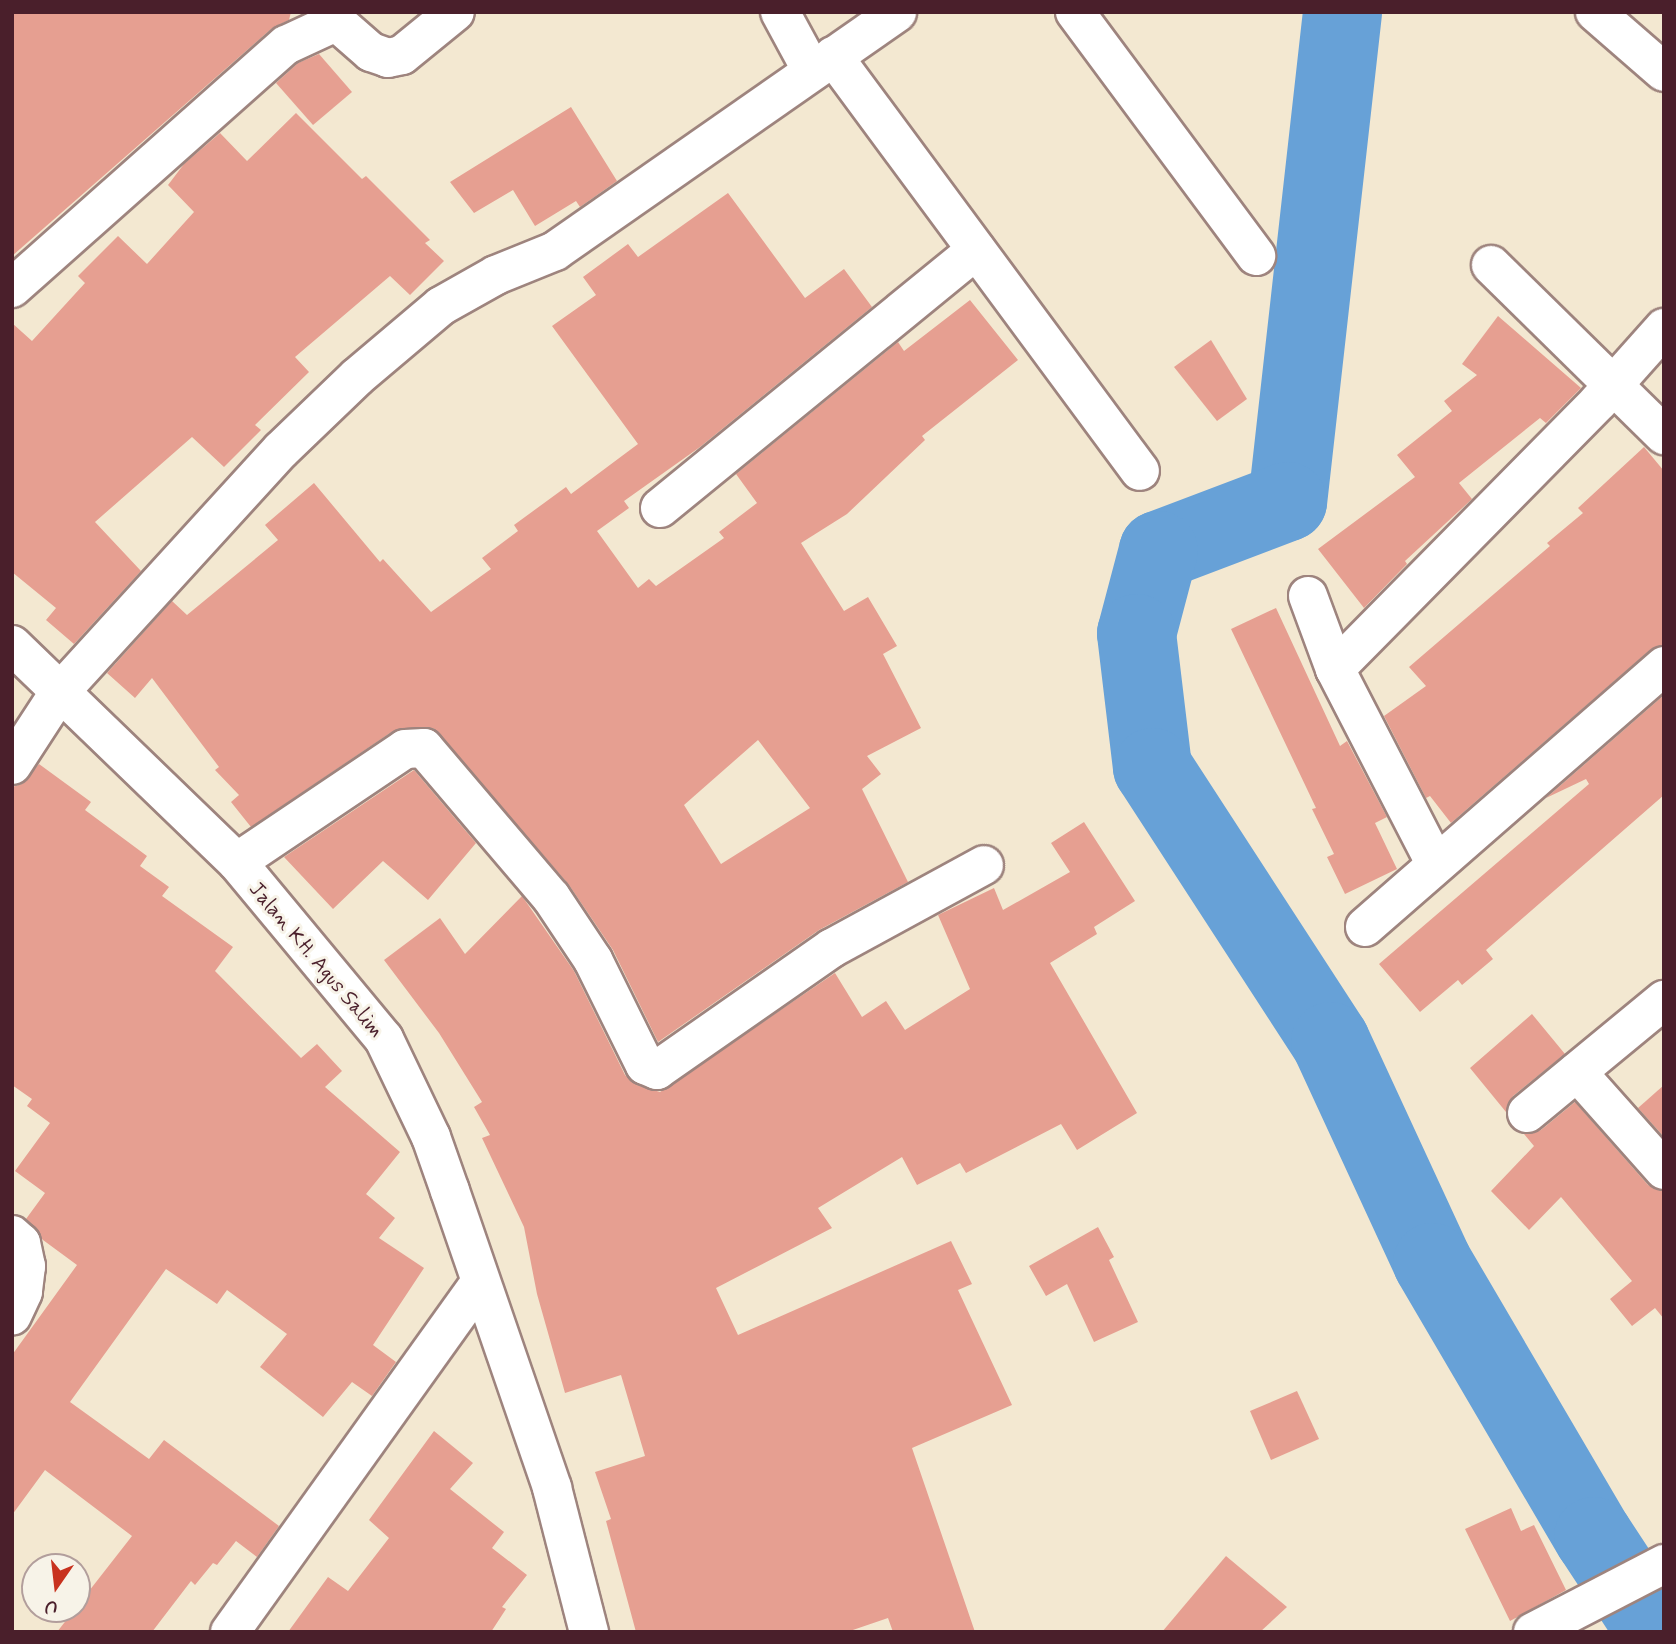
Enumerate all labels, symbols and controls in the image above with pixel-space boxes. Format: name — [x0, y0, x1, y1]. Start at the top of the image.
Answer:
street label: Jalan KH. Agus Salim — [244, 878, 388, 1042]
north arrow — [21, 1553, 91, 1623]
text: U — [42, 1593, 60, 1621]

